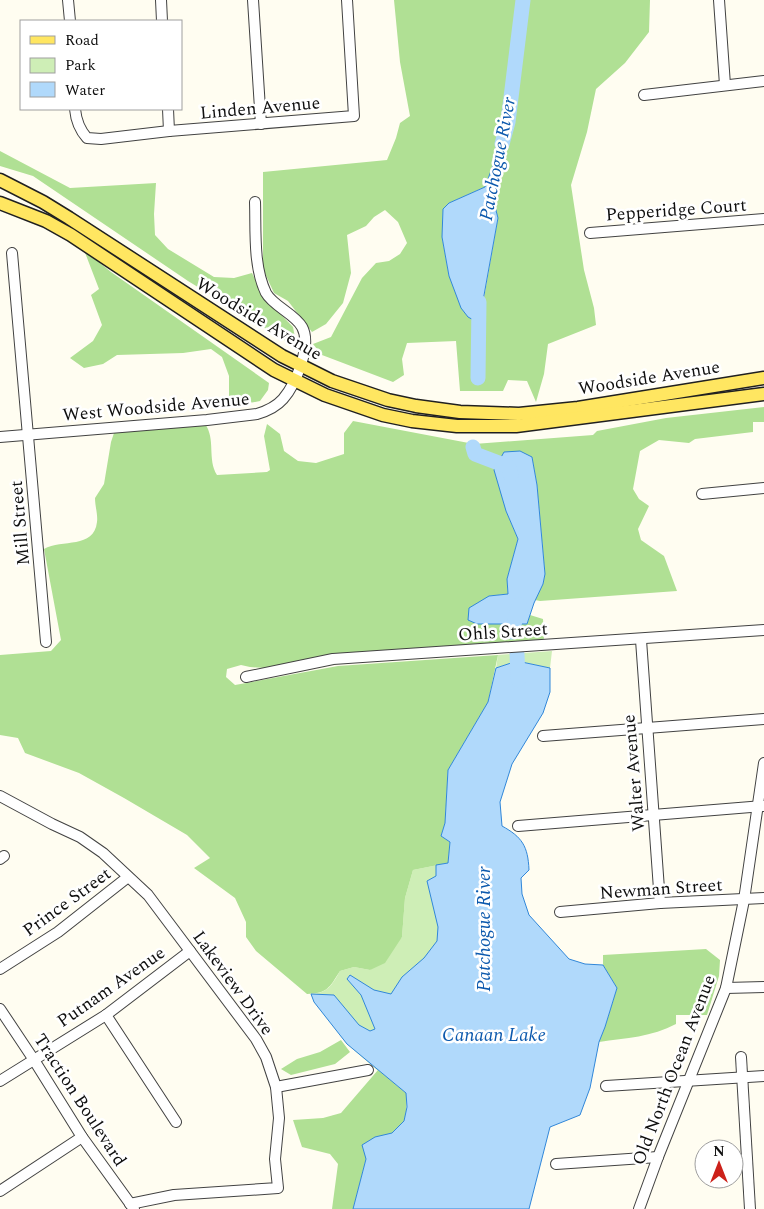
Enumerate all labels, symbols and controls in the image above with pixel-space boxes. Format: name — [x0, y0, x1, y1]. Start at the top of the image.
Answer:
legend — [20, 20, 182, 110]
text: Road — [65, 29, 99, 52]
text: Park — [65, 54, 96, 77]
text: Water — [65, 79, 105, 102]
street label: Linden Avenue — [199, 89, 321, 127]
water label: Patchogue River — [472, 94, 524, 223]
street label: Pepperidge Court — [605, 192, 747, 228]
street label: Woodside Avenue — [191, 271, 327, 367]
street label: Woodside Avenue — [576, 353, 722, 403]
street label: West Woodside Avenue — [61, 385, 251, 429]
street label: Mill Street — [3, 479, 37, 567]
street label: Ohls Street — [457, 615, 549, 649]
street label: Walter Avenue — [615, 713, 653, 833]
street label: Prince Street — [17, 861, 117, 943]
water label: Patchogue River — [470, 866, 499, 992]
street label: Newman Street — [599, 871, 723, 907]
street label: Lakeview Drive — [186, 925, 280, 1041]
street label: Putnam Avenue — [51, 940, 171, 1034]
street label: Old North Ocean Avenue — [628, 972, 720, 1168]
water label: Canaan Lake — [442, 1021, 546, 1050]
street label: Traction Boulevard — [27, 1028, 133, 1172]
north arrow — [694, 1139, 744, 1189]

